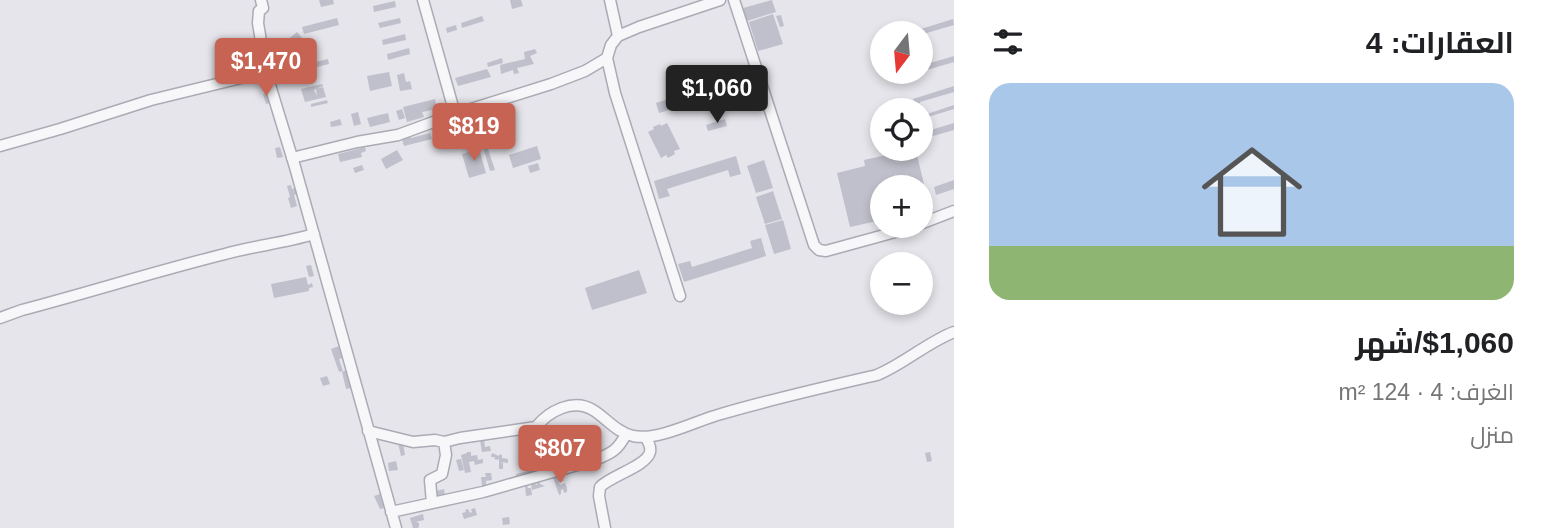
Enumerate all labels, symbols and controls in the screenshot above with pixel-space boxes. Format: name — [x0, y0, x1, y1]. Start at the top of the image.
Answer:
north arrow — [870, 21, 933, 84]
map controls — [870, 21, 933, 315]
icon: filters — [989, 23, 1027, 61]
text: العقارات: 4 — [1366, 26, 1514, 59]
pin: $1,470 — [209, 38, 323, 98]
text: $1,470 — [231, 48, 301, 74]
pin: $1,060 — [660, 66, 774, 125]
text: $1,060 — [682, 75, 752, 101]
button: locate — [870, 98, 933, 161]
pin: $819 — [433, 104, 515, 163]
text: $819 — [448, 113, 500, 139]
icon: home — [1189, 129, 1315, 255]
button: + — [870, 175, 933, 238]
button: − — [870, 252, 933, 315]
text: $1,060/شهر — [1355, 326, 1514, 359]
text: الغرف: 4 · 124 m² — [1339, 379, 1514, 405]
text: منزل — [1470, 422, 1514, 448]
pin: $807 — [519, 426, 601, 485]
text: $807 — [534, 435, 586, 461]

